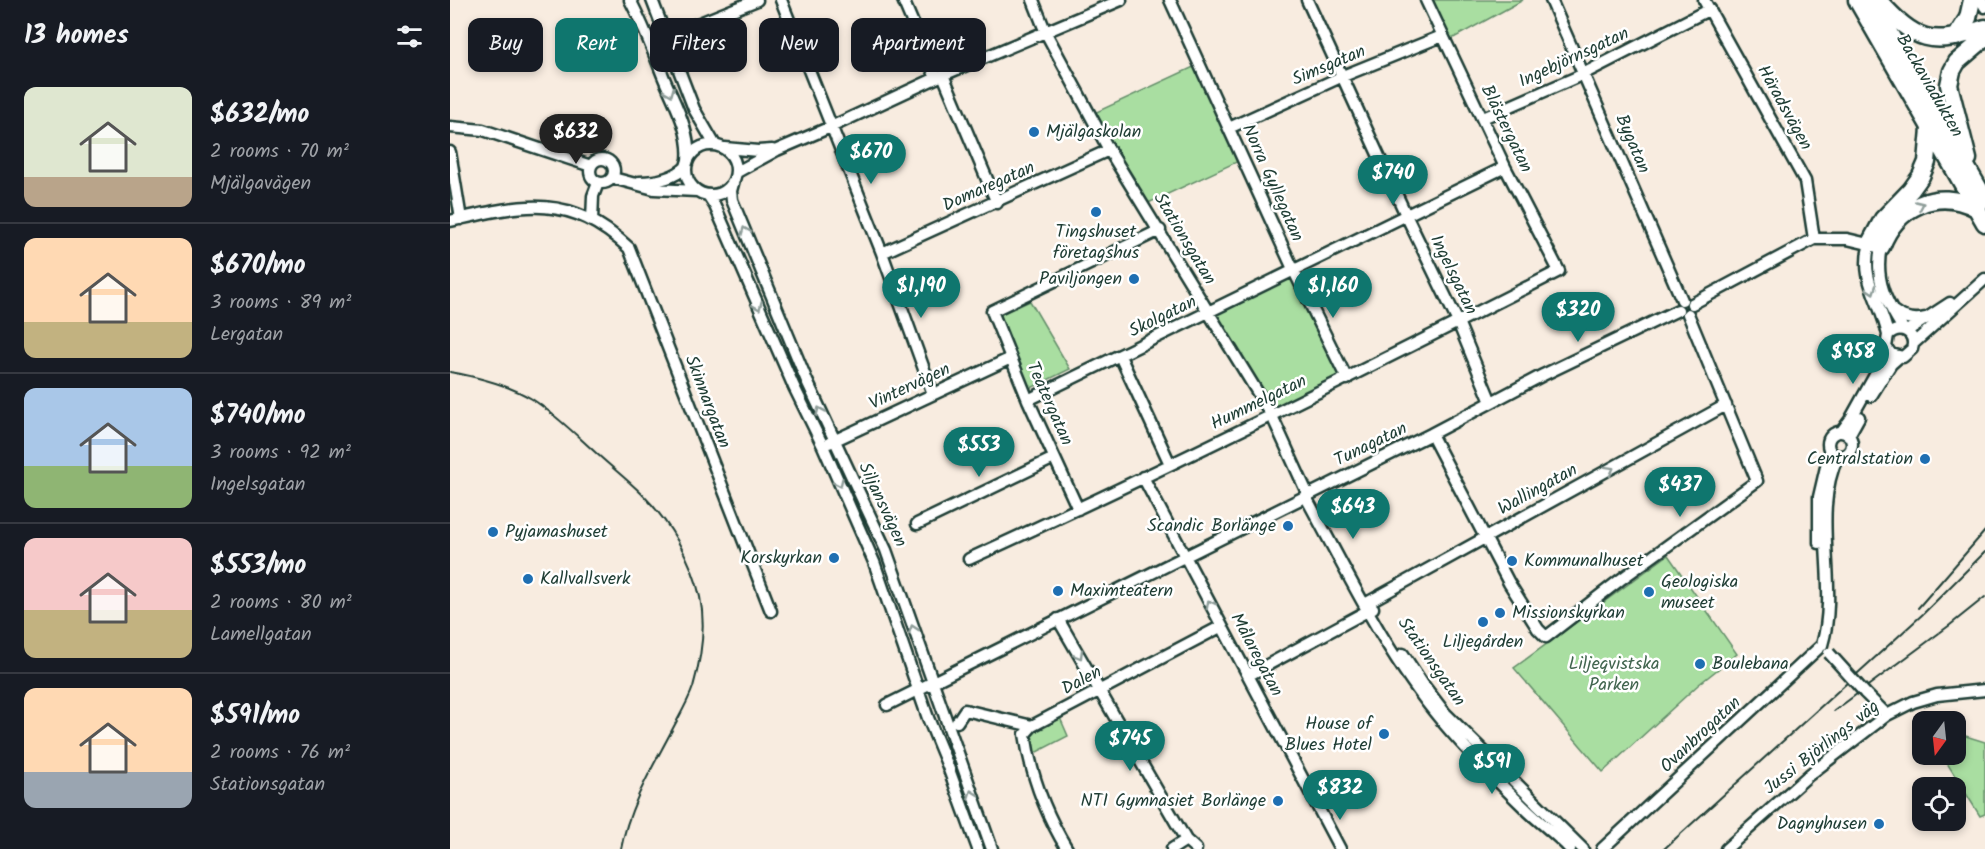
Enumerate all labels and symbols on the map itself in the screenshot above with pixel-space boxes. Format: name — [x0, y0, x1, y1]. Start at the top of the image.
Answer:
street label: Ingebjörnsgatan — [1514, 20, 1634, 96]
street label: Backaviadukten — [1887, 29, 1971, 143]
street label: Simsgatan — [1288, 37, 1370, 95]
street label: Häradsvägen — [1749, 60, 1819, 156]
street label: Blästergatan — [1472, 80, 1540, 178]
one-way arrow — [663, 86, 675, 97]
street label: Bygatan — [1607, 110, 1657, 178]
pin: $632 — [540, 114, 612, 165]
place label: Mjälgaskolan — [1046, 118, 1141, 147]
street label: Norra Gyllegatan — [1233, 119, 1311, 247]
marker: Mjälgaskolan — [1027, 125, 1041, 139]
pin: $670 — [835, 134, 907, 185]
street label: Domaregatan — [938, 154, 1040, 220]
pin: $740 — [1357, 155, 1429, 206]
street label: Stationsgatan — [1145, 187, 1223, 291]
one-way arrow — [1913, 201, 1924, 213]
marker: Tingshuset företagshus — [1089, 205, 1103, 219]
place label: Tingshuset företagshus — [1053, 218, 1140, 268]
one-way arrow — [740, 226, 752, 237]
street label: Ingelsgatan — [1421, 230, 1485, 320]
place label: Paviljongen — [1039, 265, 1122, 294]
pin: $1,190 — [872, 268, 970, 319]
pin: $1,160 — [1284, 268, 1382, 319]
marker: Paviljongen — [1127, 272, 1141, 286]
one-way arrow — [1864, 284, 1877, 295]
street label: Skolgatan — [1124, 288, 1202, 346]
pin: $320 — [1542, 292, 1614, 343]
one-way arrow — [751, 299, 763, 310]
pin: $958 — [1817, 334, 1889, 385]
street label: Skinnargatan — [676, 351, 738, 453]
street label: Vintervägen — [865, 356, 955, 418]
street label: Teatergatan — [1018, 357, 1080, 451]
street label: Hummelgatan — [1206, 367, 1312, 439]
one-way arrow — [815, 406, 827, 417]
street label: Tunagatan — [1329, 415, 1413, 475]
pin: $553 — [943, 427, 1015, 478]
place label: Centralstation — [1807, 445, 1913, 474]
marker: Centralstation — [1918, 452, 1932, 466]
street label: Wallingatan — [1493, 456, 1583, 524]
street label: Siljansvägen — [850, 458, 914, 552]
one-way arrow — [1604, 465, 1614, 477]
pin: $437 — [1644, 467, 1716, 518]
one-way arrow — [832, 477, 844, 488]
pin: $643 — [1317, 489, 1389, 540]
place label: Scandic Borlänge — [1147, 512, 1276, 541]
place label: Pyjamashuset — [505, 518, 609, 547]
marker: Scandic Borlänge — [1281, 519, 1295, 533]
marker: Pyjamashuset — [486, 525, 500, 539]
place label: Korskyrkan — [740, 544, 822, 573]
place label: Kommunalhuset — [1524, 547, 1645, 576]
marker: Korskyrkan — [827, 551, 841, 565]
marker: Kommunalhuset — [1505, 554, 1519, 568]
place label: Kallvallsverk — [540, 565, 631, 594]
place label: Geologiska museet — [1661, 568, 1738, 618]
marker: Kallvallsverk — [521, 572, 535, 586]
place label: Maximteatern — [1070, 577, 1173, 606]
marker: Maximteatern — [1051, 584, 1065, 598]
marker: Geologiska museet — [1642, 585, 1656, 599]
one-way arrow — [1206, 599, 1218, 610]
place label: Missionskyrkan — [1512, 599, 1625, 628]
marker: Missionskyrkan — [1493, 606, 1507, 620]
street label: Målaregatan — [1222, 608, 1290, 702]
street label: Stationsgatan — [1389, 611, 1473, 713]
marker: Liljegården — [1476, 615, 1490, 629]
one-way arrow — [907, 624, 920, 634]
place label: Liljegården — [1443, 628, 1523, 657]
one-way arrow — [1071, 648, 1083, 659]
park label: Liljeqvistska Parken — [1569, 650, 1659, 700]
place label: Boulebana — [1712, 650, 1789, 679]
marker: Boulebana — [1693, 657, 1707, 671]
street label: Dalen — [1057, 658, 1107, 704]
street label: Ovanbrogatan — [1654, 690, 1748, 780]
street label: Jussi Björlings väg — [1758, 693, 1886, 803]
place label: House of Blues Hotel — [1285, 710, 1374, 760]
north arrow — [1912, 711, 1966, 765]
pin: $745 — [1094, 721, 1166, 772]
marker: House of Blues Hotel — [1377, 727, 1391, 741]
pin: $591 — [1456, 744, 1528, 795]
pin: $832 — [1304, 770, 1376, 821]
place label: NTI Gymnasiet Borlänge — [1081, 787, 1266, 816]
one-way arrow — [967, 789, 980, 800]
marker: NTI Gymnasiet Borlänge — [1271, 794, 1285, 808]
place label: Dagnyhusen — [1777, 810, 1867, 839]
marker: Dagnyhusen — [1872, 817, 1886, 831]

